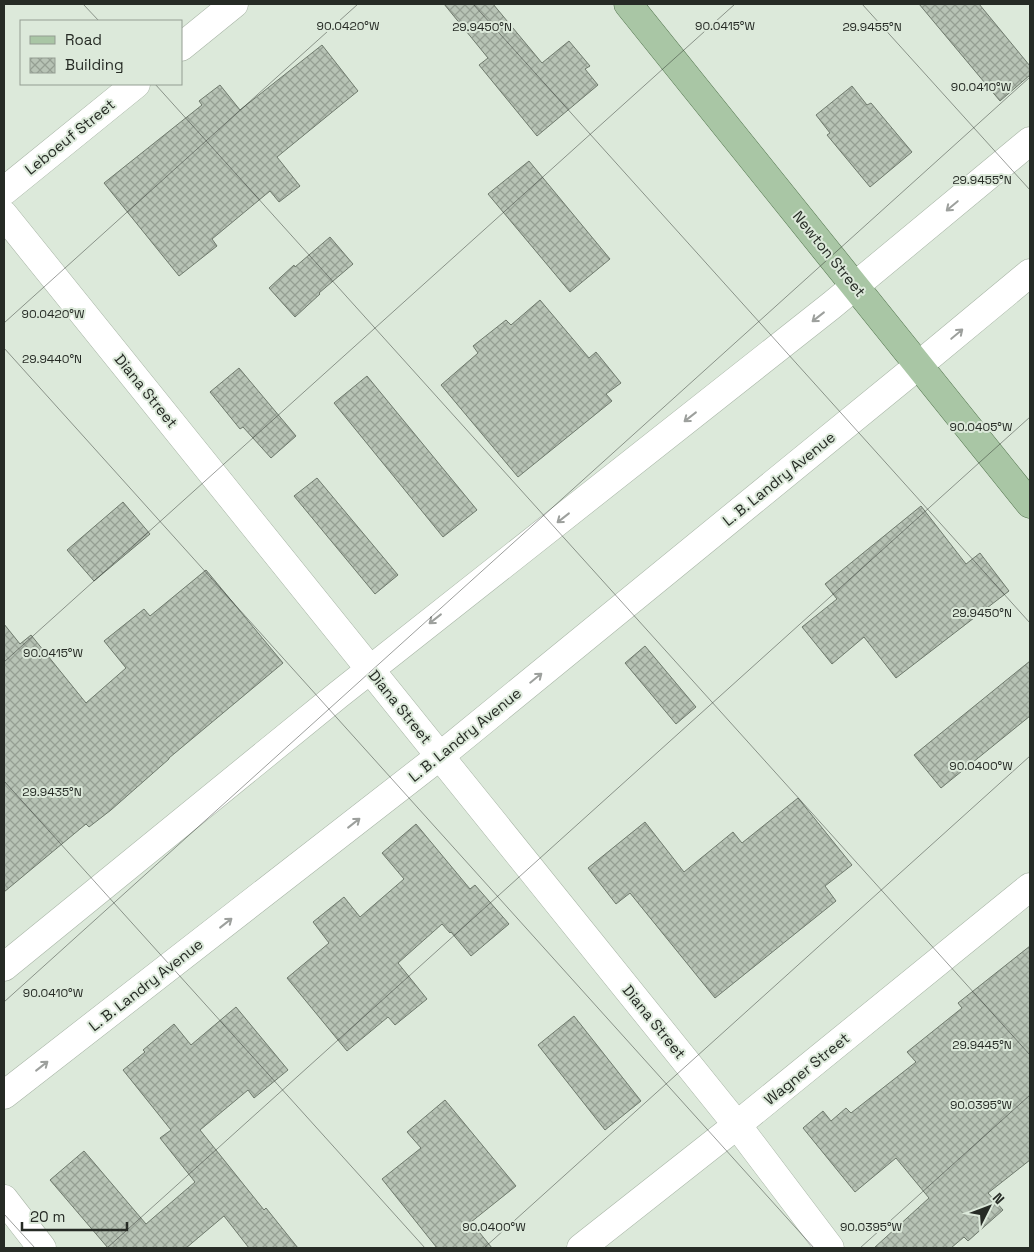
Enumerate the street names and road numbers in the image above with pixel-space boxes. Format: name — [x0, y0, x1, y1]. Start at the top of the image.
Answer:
street label: Leboeuf Street — [21, 94, 119, 179]
street label: Newton Street — [789, 207, 870, 301]
street label: Diana Street — [111, 350, 182, 432]
street label: L. B. Landry Avenue — [718, 427, 839, 530]
street label: Diana Street — [365, 666, 436, 748]
street label: L. B. Landry Avenue — [404, 683, 525, 786]
street label: L. B. Landry Avenue — [85, 934, 207, 1035]
street label: Diana Street — [619, 981, 690, 1063]
street label: Wagner Street — [760, 1028, 853, 1109]

